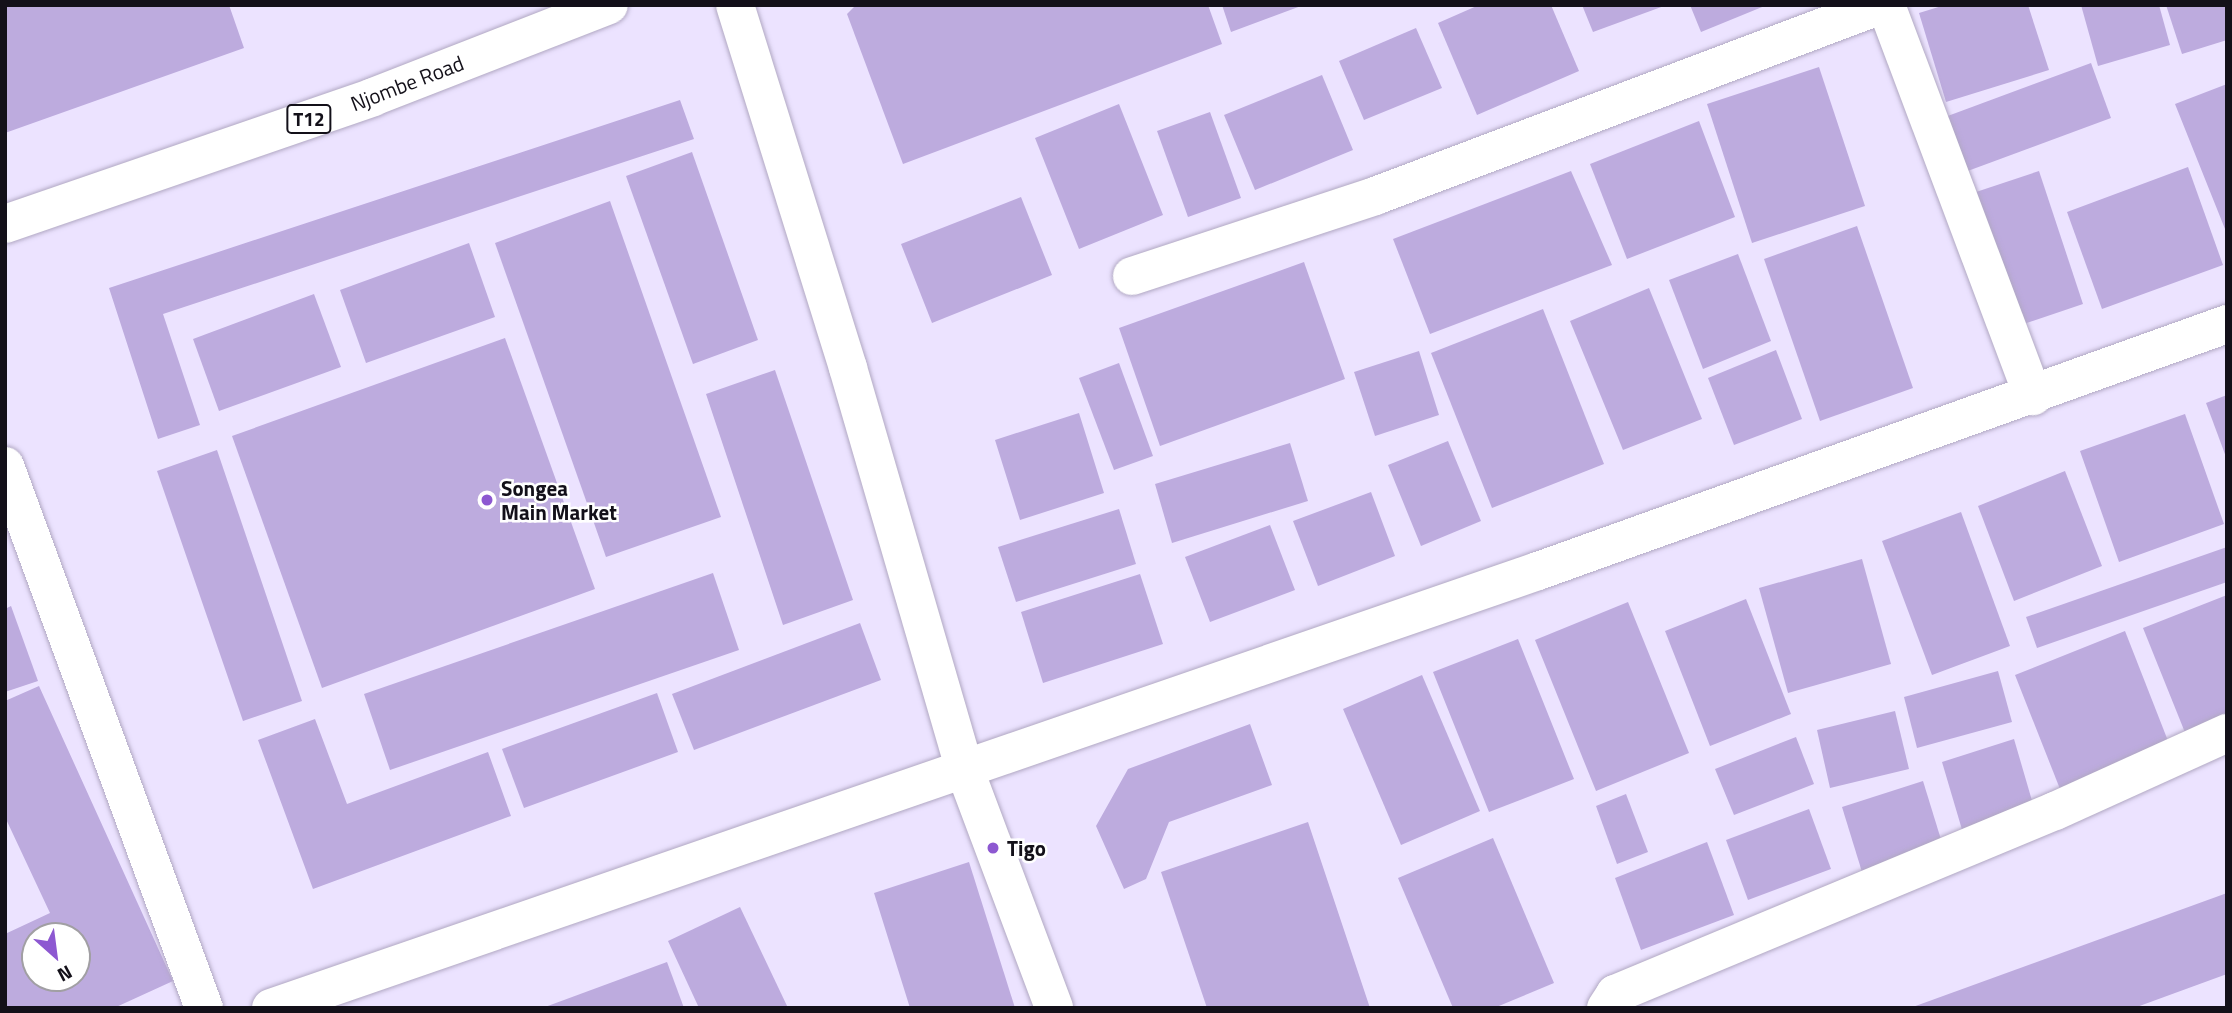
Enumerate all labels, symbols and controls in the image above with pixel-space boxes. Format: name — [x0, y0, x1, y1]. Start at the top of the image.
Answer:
street label: Njombe Road — [347, 50, 467, 116]
road number: T12 — [286, 104, 332, 134]
place label: Songea Main Market — [501, 475, 617, 525]
marker: Songea Main Market — [479, 492, 495, 508]
place label: Tigo — [1007, 835, 1046, 861]
marker: Tigo — [985, 840, 1001, 856]
north arrow — [21, 922, 91, 992]
text: N — [53, 958, 78, 990]

